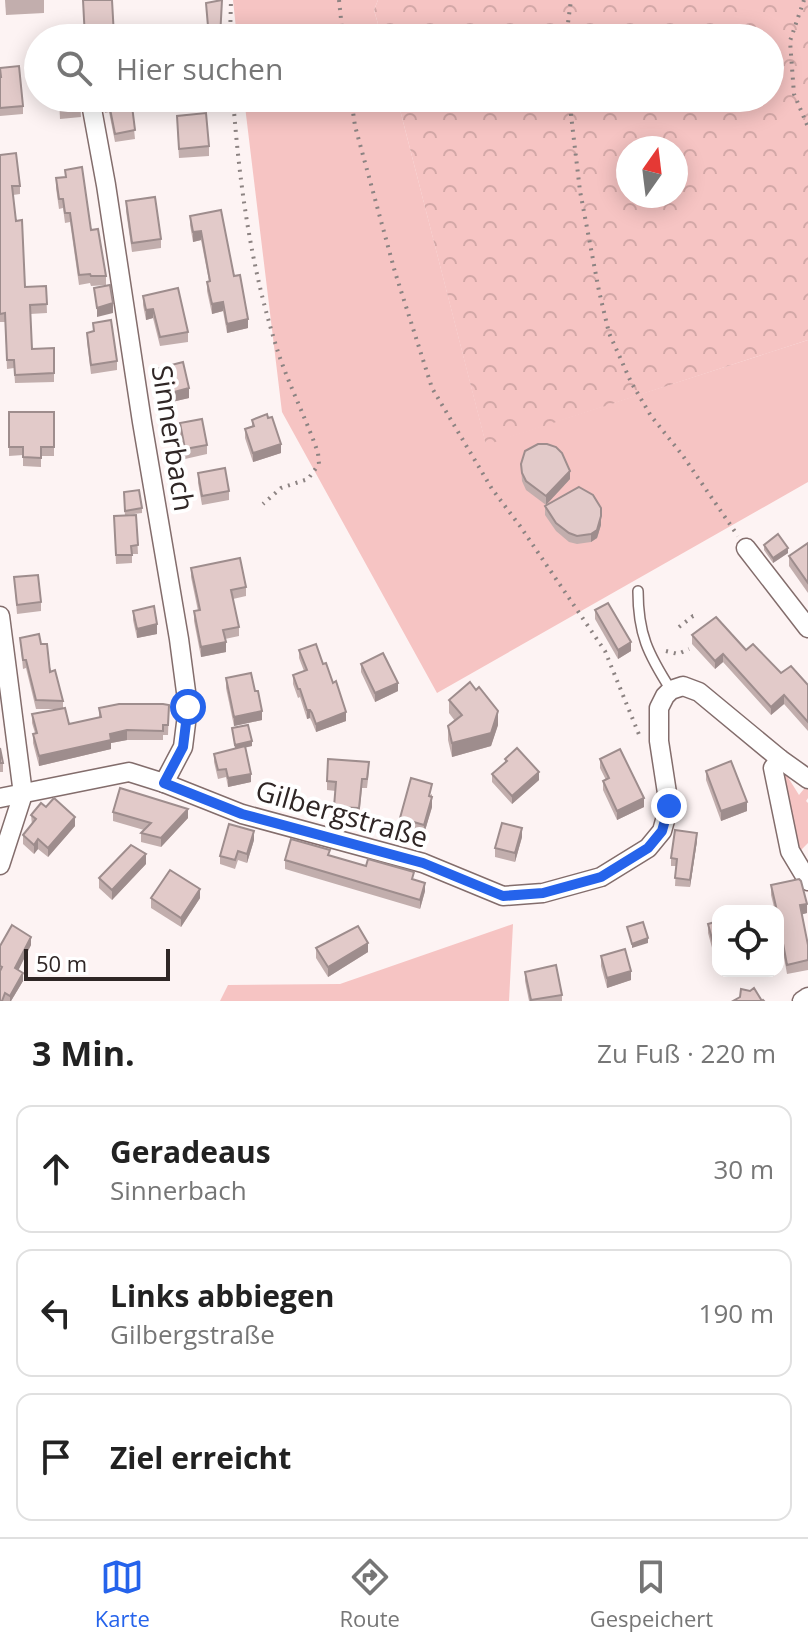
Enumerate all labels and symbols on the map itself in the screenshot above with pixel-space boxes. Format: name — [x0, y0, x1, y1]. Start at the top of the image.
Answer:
north arrow — [616, 136, 688, 208]
street label: Sinnerbach — [144, 362, 204, 514]
route start — [170, 689, 206, 725]
street label: Gilbergstraße — [251, 770, 433, 856]
route end — [651, 788, 687, 824]
scale bar — [24, 945, 170, 981]

